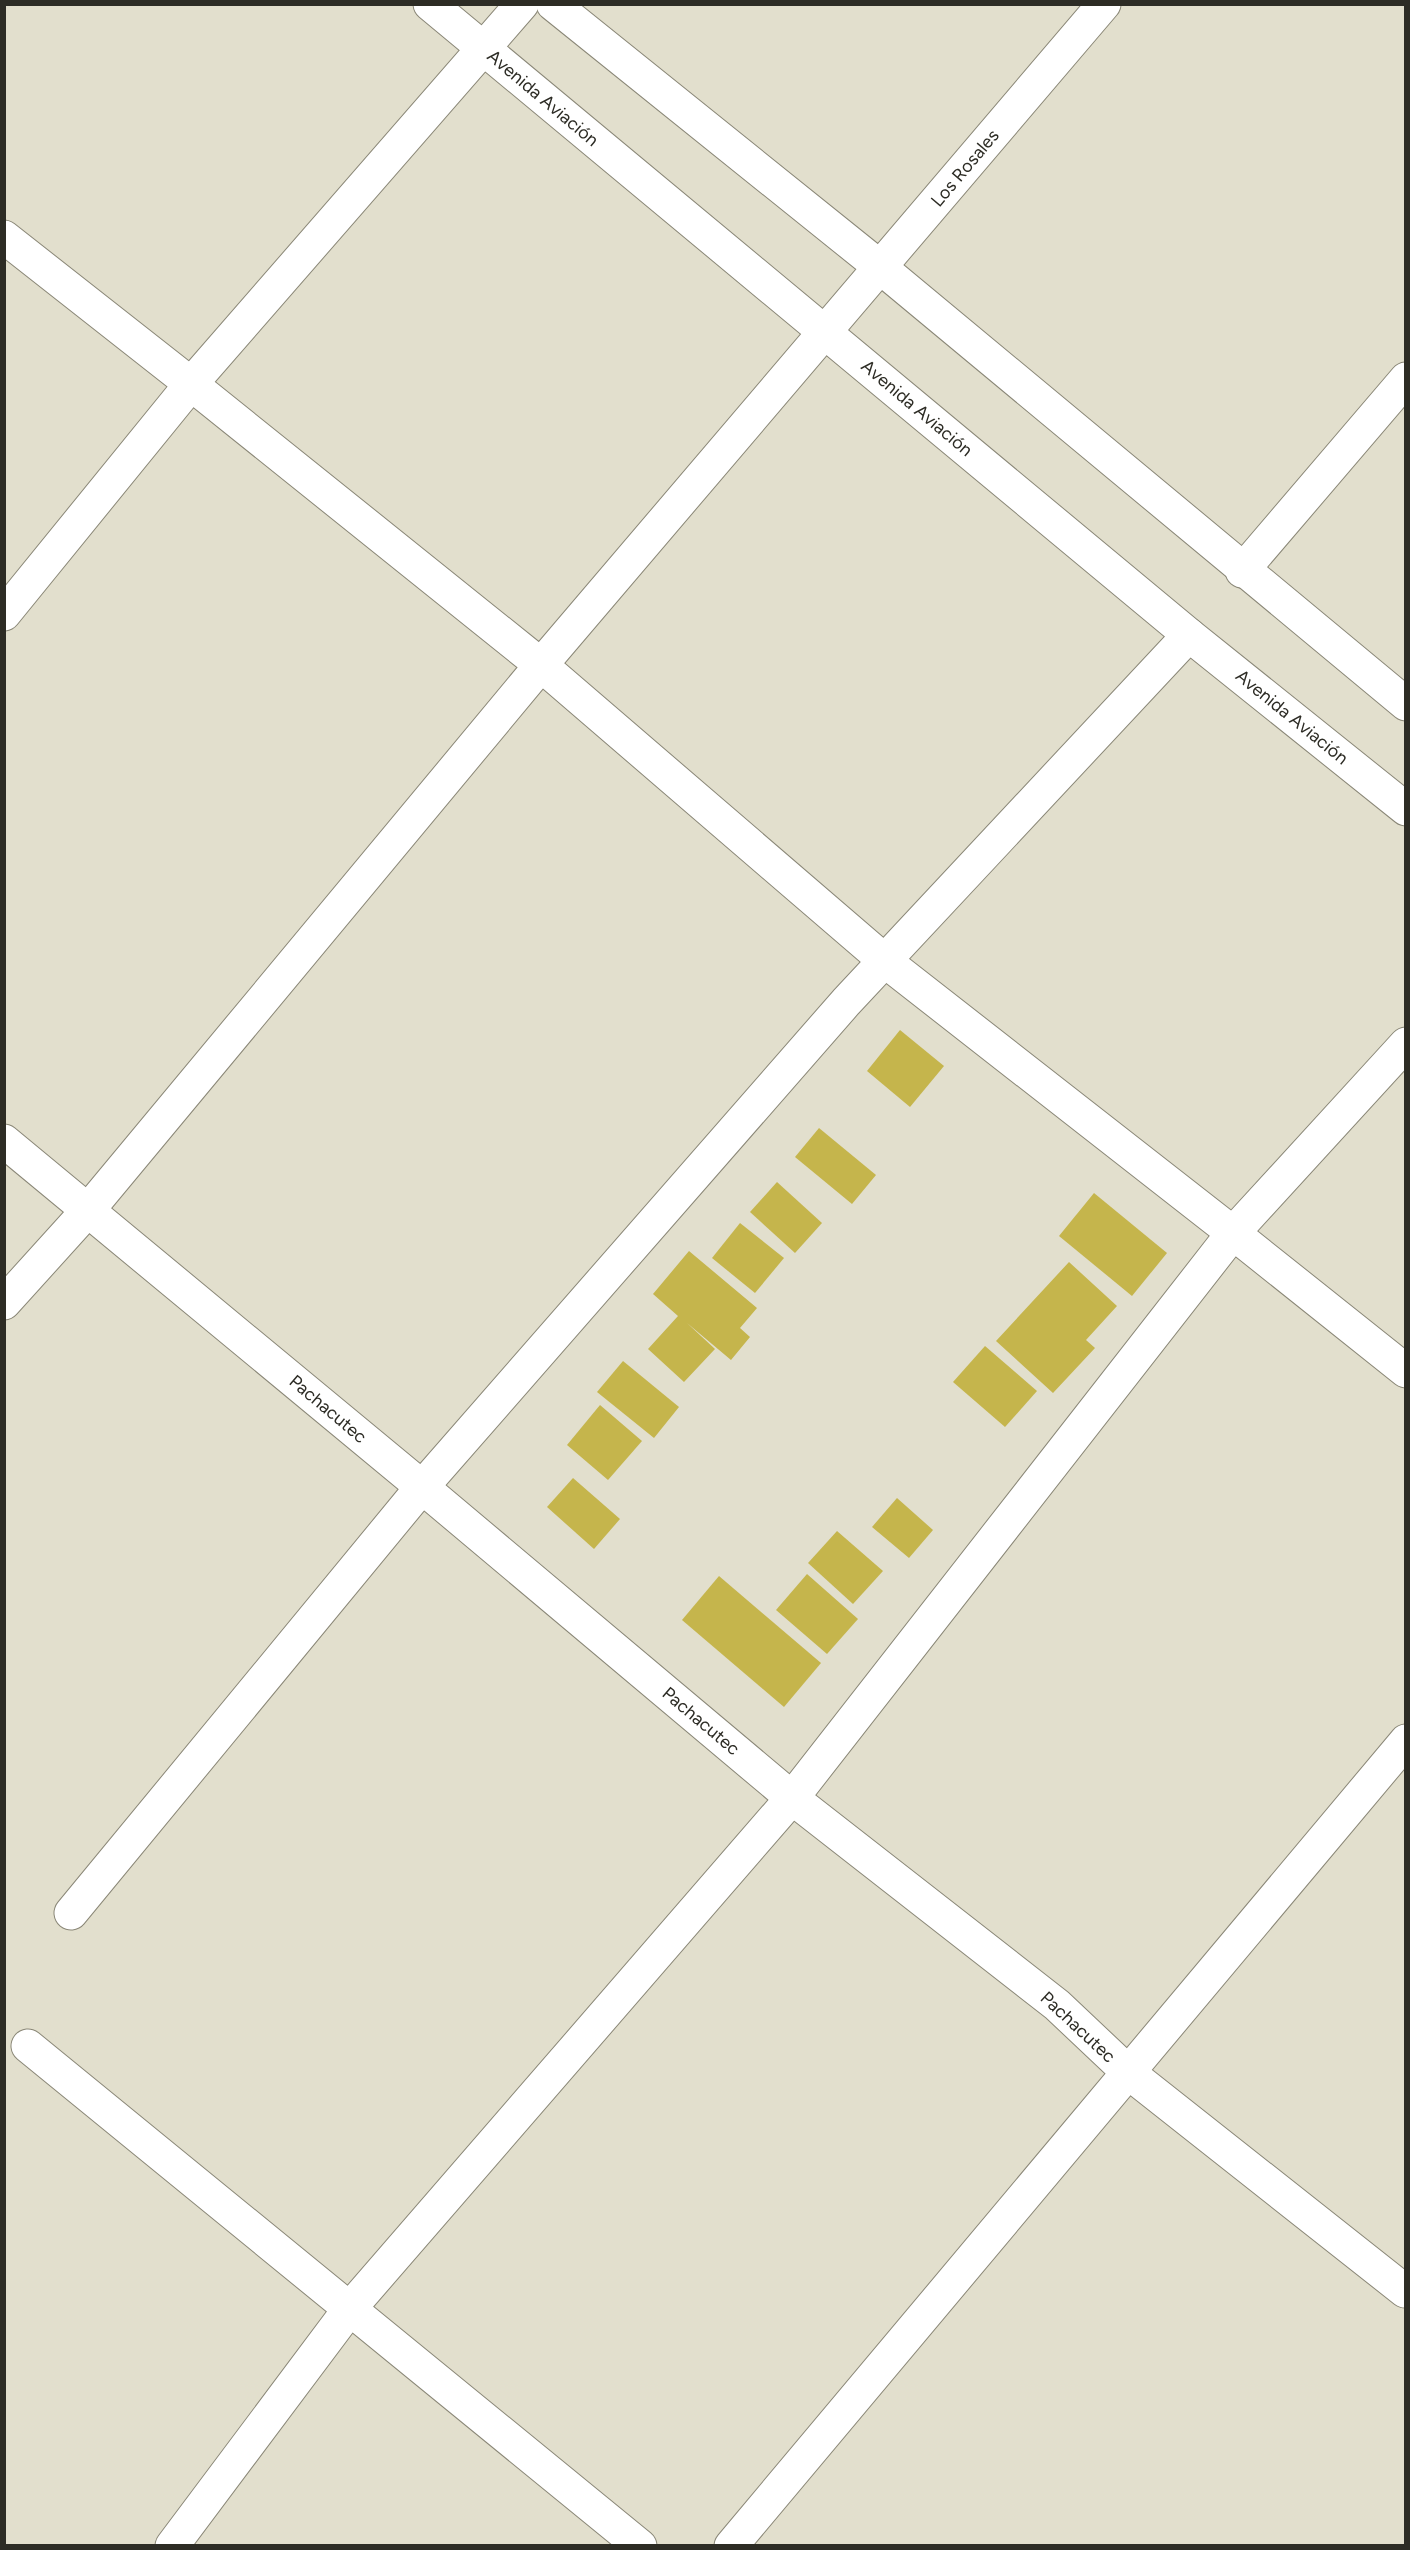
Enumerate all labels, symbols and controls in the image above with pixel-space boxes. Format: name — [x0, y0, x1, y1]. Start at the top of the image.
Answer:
street label: Avenida Aviación — [483, 45, 603, 151]
street label: Los Rosales — [926, 125, 1004, 211]
street label: Avenida Aviación — [857, 355, 977, 461]
street label: Avenida Aviación — [1231, 665, 1353, 769]
street label: Pachacutec — [285, 1370, 371, 1448]
street label: Pachacutec — [658, 1682, 744, 1760]
street label: Pachacutec — [1036, 1987, 1120, 2067]

